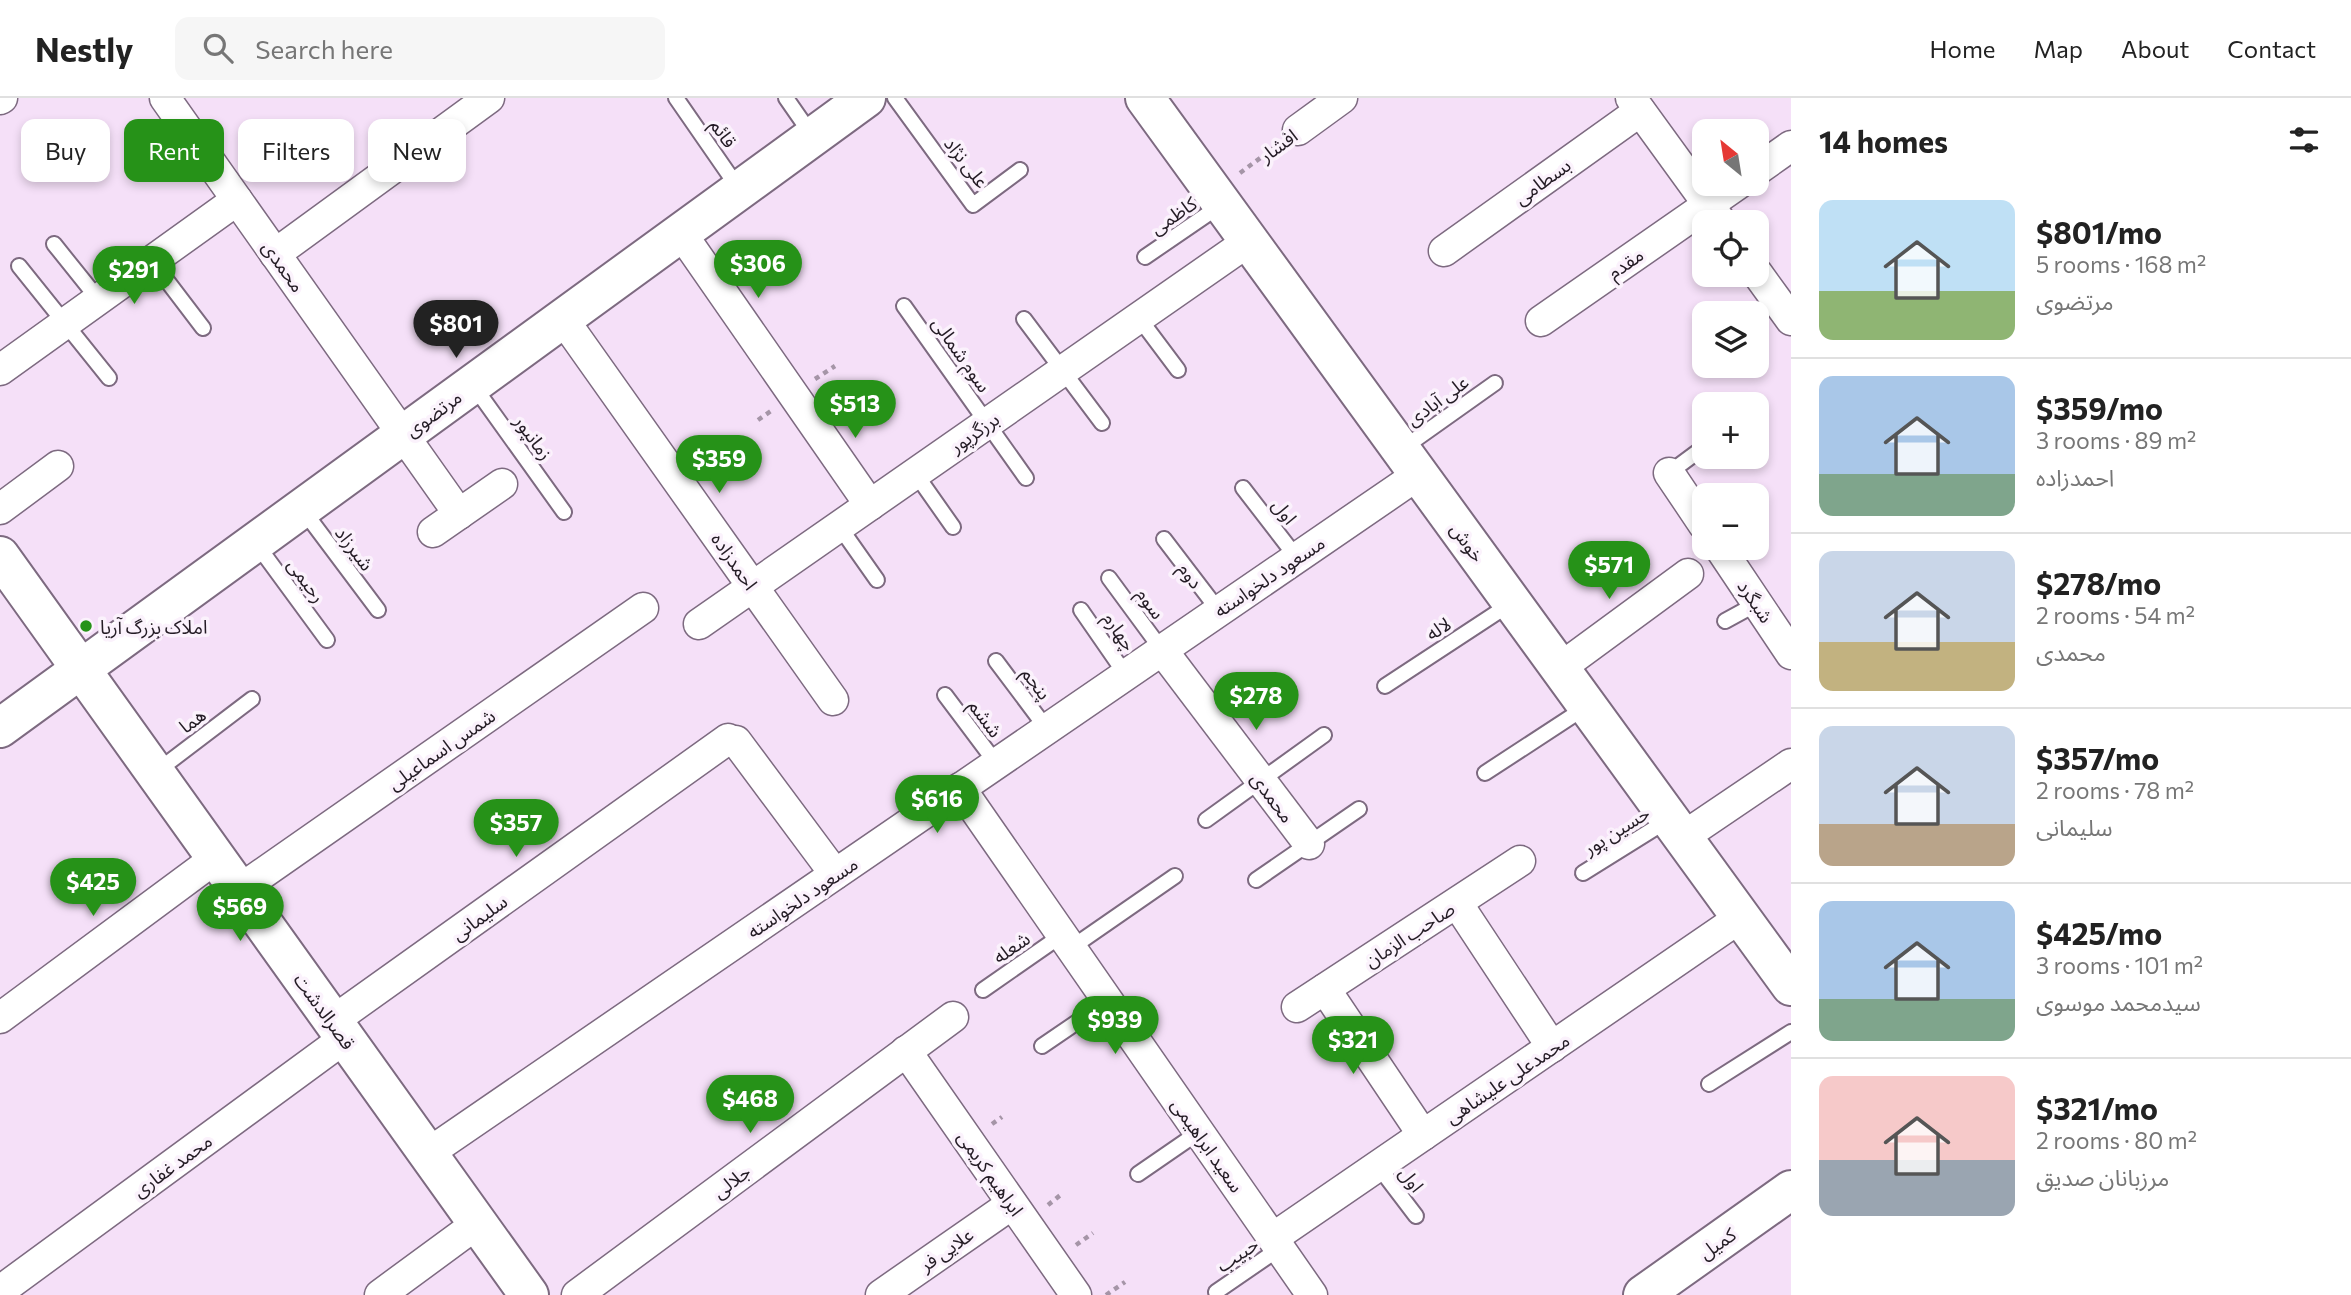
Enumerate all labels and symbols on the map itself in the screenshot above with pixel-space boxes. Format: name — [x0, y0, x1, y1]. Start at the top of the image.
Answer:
street label: قائم — [703, 114, 742, 154]
north arrow — [1692, 119, 1769, 196]
street label: افشار — [1254, 123, 1302, 168]
street label: علی نژاد — [939, 132, 994, 193]
street label: بسطامی — [1509, 153, 1575, 210]
street label: کاظمی — [1145, 190, 1202, 240]
street label: محمدی — [258, 236, 310, 296]
pin: $306 — [717, 240, 799, 300]
street label: مقدم — [1603, 242, 1650, 287]
pin: $291 — [93, 246, 175, 306]
pin: $801 — [415, 300, 497, 360]
street label: سوم شمالی — [924, 312, 996, 399]
street label: علی آبادی — [1401, 370, 1473, 431]
pin: $513 — [814, 380, 896, 440]
street label: مرتضوی — [400, 385, 466, 442]
street label: برزگرپور — [944, 407, 1004, 460]
street label: زمانپور — [508, 409, 558, 465]
pin: $359 — [678, 436, 760, 495]
street label: اول — [1267, 494, 1302, 529]
street label: خوش — [1445, 518, 1490, 567]
street label: شیرزاد — [330, 521, 379, 575]
street label: احمدزاده — [706, 528, 763, 595]
street label: مسعود دلخواسته — [1209, 531, 1329, 622]
pin: $571 — [1568, 542, 1650, 601]
street label: رحیمی — [282, 553, 331, 607]
street label: دوم — [1171, 557, 1208, 595]
street label: شبگرد — [1732, 575, 1779, 628]
street label: سوم — [1129, 583, 1170, 625]
street label: چهارم — [1095, 607, 1141, 657]
street label: لاله — [1421, 611, 1455, 645]
place label: املاک بزرگ آریا — [100, 615, 207, 639]
marker: املاک بزرگ آریا — [78, 618, 94, 634]
street label: پنجم — [1014, 662, 1057, 706]
pin: $278 — [1215, 672, 1297, 732]
street label: ششم — [961, 694, 1008, 744]
street label: هما — [174, 703, 210, 737]
street label: شمس اسماعیلی — [383, 703, 500, 795]
street label: محمدی — [1246, 767, 1300, 827]
pin: $616 — [896, 776, 978, 835]
pin: $357 — [475, 800, 557, 859]
street label: حسین پور — [1578, 801, 1654, 862]
street label: مسعود دلخواسته — [742, 852, 862, 943]
pin: $425 — [52, 858, 134, 918]
pin: $569 — [199, 884, 281, 943]
street label: سلیمانی — [447, 889, 512, 946]
street label: صاحب الزمان — [1360, 896, 1459, 973]
street label: شعله — [988, 926, 1034, 968]
street label: قصرالدشت — [289, 968, 360, 1054]
pin: $939 — [1074, 996, 1156, 1056]
pin: $321 — [1312, 1016, 1394, 1076]
street label: محمدعلی علیشاهی — [1440, 1028, 1574, 1129]
pin: $468 — [709, 1076, 791, 1135]
street label: سعید ابراهیمی — [1166, 1093, 1249, 1197]
street label: ابراهیم کریمی — [950, 1126, 1029, 1222]
street label: محمد غفاری — [128, 1128, 217, 1202]
street label: جلالی — [708, 1159, 755, 1203]
street label: اول — [1394, 1162, 1429, 1197]
street label: علایی فر — [914, 1222, 978, 1277]
street label: کمیل — [1694, 1222, 1741, 1265]
street label: حبیب — [1212, 1232, 1263, 1277]

